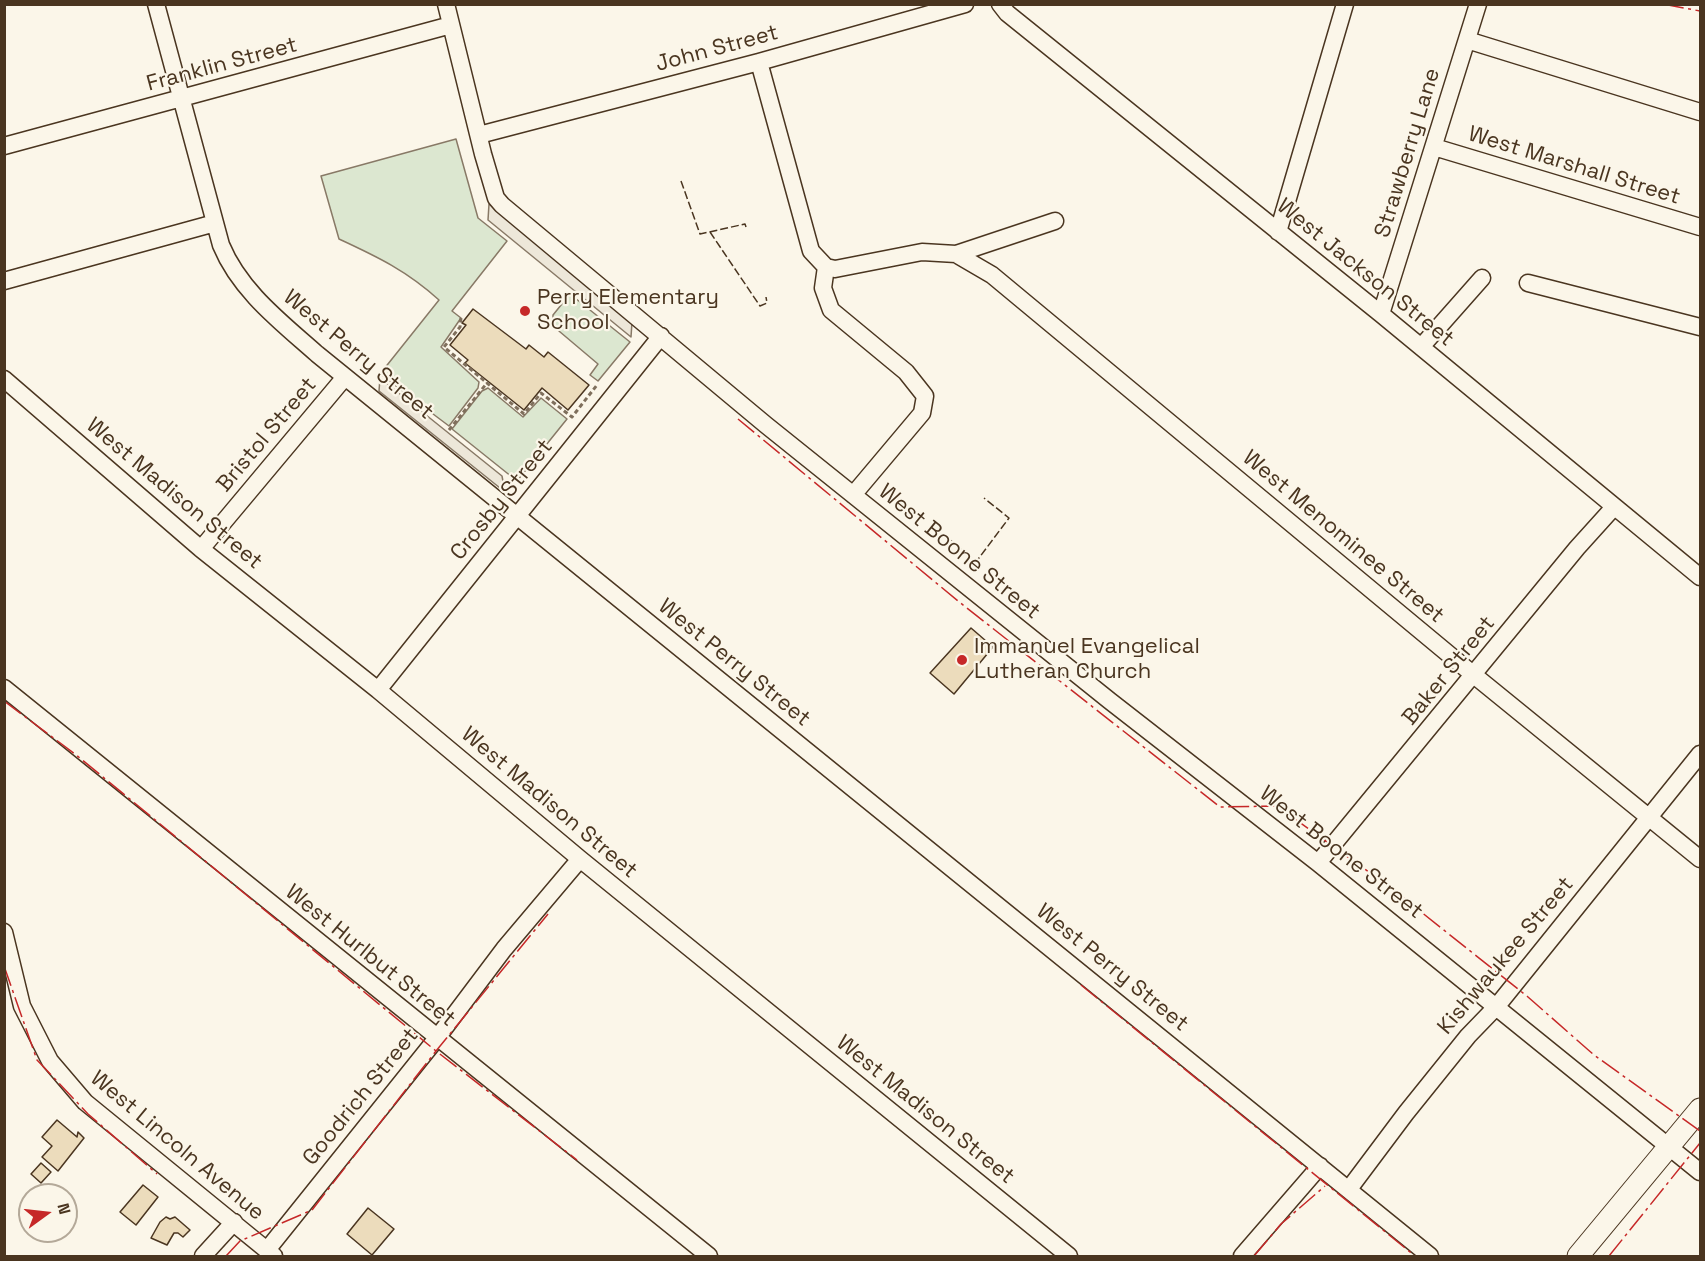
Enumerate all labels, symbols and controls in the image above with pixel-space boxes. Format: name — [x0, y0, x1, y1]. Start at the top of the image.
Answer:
street label: John Street — [653, 20, 781, 78]
street label: Franklin Street — [144, 32, 300, 98]
street label: Strawberry Lane — [1370, 65, 1446, 241]
street label: West Marshall Street — [1465, 121, 1683, 211]
street label: West Jackson Street — [1271, 193, 1459, 353]
street label: West Perry Street — [278, 284, 438, 426]
place label: Perry Elementary School — [537, 285, 719, 336]
marker: Perry Elementary School — [518, 304, 532, 318]
street label: Bristol Street — [212, 372, 322, 498]
street label: West Madison Street — [81, 413, 267, 575]
street label: Crosby Street — [445, 434, 559, 566]
street label: West Menominee Street — [1237, 445, 1449, 629]
street label: West Boone Street — [873, 479, 1045, 625]
street label: West Perry Street — [653, 594, 815, 732]
street label: Baker Street — [1397, 611, 1501, 731]
place label: Immanuel Evangelical Lutheran Church — [974, 634, 1200, 686]
marker: Immanuel Evangelical Lutheran Church — [955, 653, 969, 667]
street label: West Madison Street — [456, 722, 642, 884]
street label: West Boone Street — [1254, 781, 1428, 925]
street label: Kishwaukee Street — [1432, 872, 1580, 1040]
street label: West Hurlbut Street — [280, 879, 460, 1033]
street label: West Perry Street — [1031, 899, 1193, 1037]
street label: Goodrich Street — [298, 1023, 424, 1171]
street label: West Madison Street — [831, 1030, 1019, 1190]
street label: West Lincoln Avenue — [85, 1066, 269, 1226]
north arrow — [18, 1183, 78, 1243]
text: N — [52, 1201, 75, 1217]

